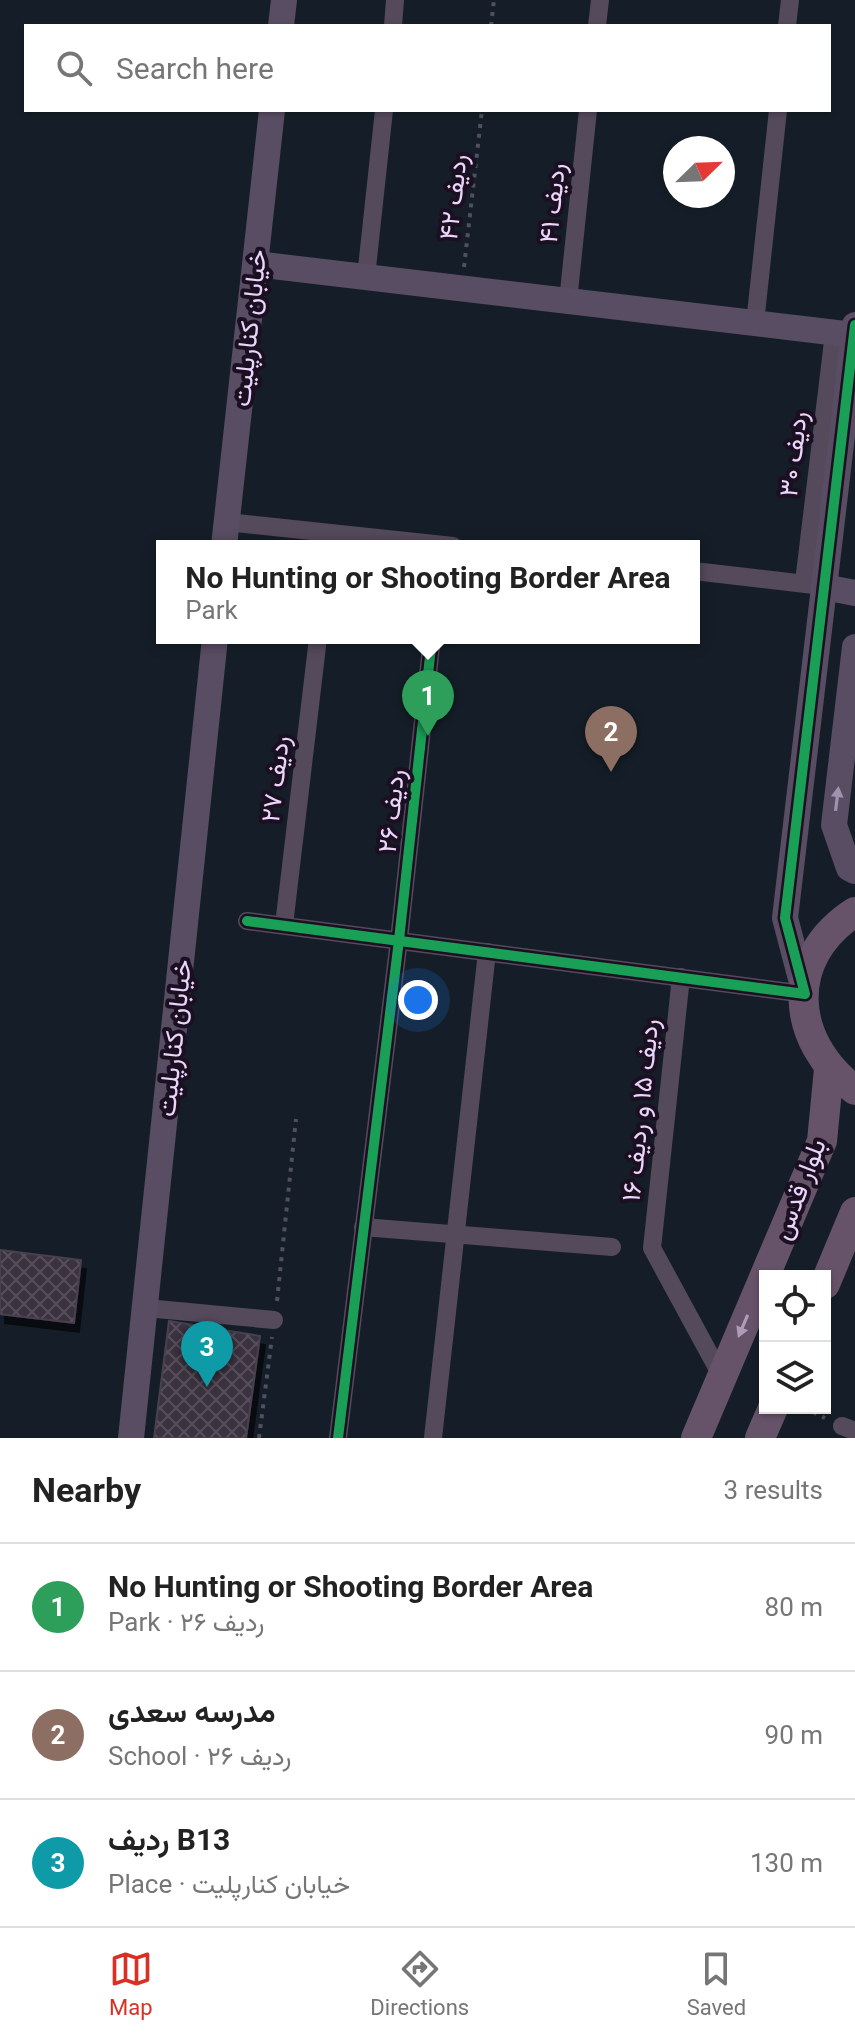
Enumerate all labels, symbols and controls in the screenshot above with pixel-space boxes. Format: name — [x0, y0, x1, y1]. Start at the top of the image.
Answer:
search box — [24, 24, 831, 112]
icon: search — [52, 46, 96, 90]
text: Search here — [116, 51, 274, 86]
north arrow — [663, 136, 735, 208]
street label: ردیف ۴۲ — [433, 152, 474, 242]
street label: ردیف ۴۱ — [533, 161, 572, 245]
street label: خیابان کنارپلیت — [226, 248, 275, 409]
street label: ردیف ۳۰ — [773, 409, 814, 499]
popup — [156, 540, 700, 644]
text: No Hunting or Shooting Border Area — [185, 560, 671, 595]
text: Park — [185, 595, 238, 625]
pin: 1 — [402, 670, 454, 736]
pin: 2 — [585, 706, 637, 772]
street label: ردیف ۲۷ — [255, 734, 296, 824]
street label: ردیف ۲۶ — [372, 768, 411, 855]
one-way arrow — [831, 787, 844, 812]
street label: خیابان کنارپلیت — [151, 958, 200, 1119]
your location — [398, 980, 438, 1020]
street label: ردیف ۱۵ و ردیف ۱۶ — [615, 1017, 666, 1203]
street label: بلوار قدس — [766, 1134, 833, 1244]
map controls — [759, 1270, 831, 1414]
button: locate — [759, 1270, 831, 1342]
one-way arrow — [737, 1314, 750, 1338]
pin: 3 — [181, 1321, 233, 1387]
button: layers — [759, 1342, 831, 1414]
text: Nearby — [32, 1470, 141, 1510]
text: 3 results — [724, 1475, 823, 1505]
text: No Hunting or Shooting Border Area — [108, 1569, 593, 1604]
text: 1 — [51, 1592, 65, 1622]
text: 80 m — [765, 1592, 823, 1622]
text: Park · ردیف ۲۶ — [108, 1607, 264, 1637]
text: مدرسه سعدی — [108, 1694, 275, 1729]
text: 2 — [51, 1720, 65, 1750]
text: 90 m — [765, 1720, 823, 1750]
text: School · ردیف ۲۶ — [108, 1741, 291, 1771]
text: ردیف B13 — [108, 1822, 230, 1857]
text: 3 — [51, 1848, 65, 1878]
text: 130 m — [750, 1848, 823, 1878]
text: Place · خیابان کنارپلیت — [108, 1869, 350, 1899]
tab: Map — [109, 1947, 153, 2020]
tab: Directions — [370, 1947, 469, 2020]
tab: Saved — [687, 1947, 746, 2020]

